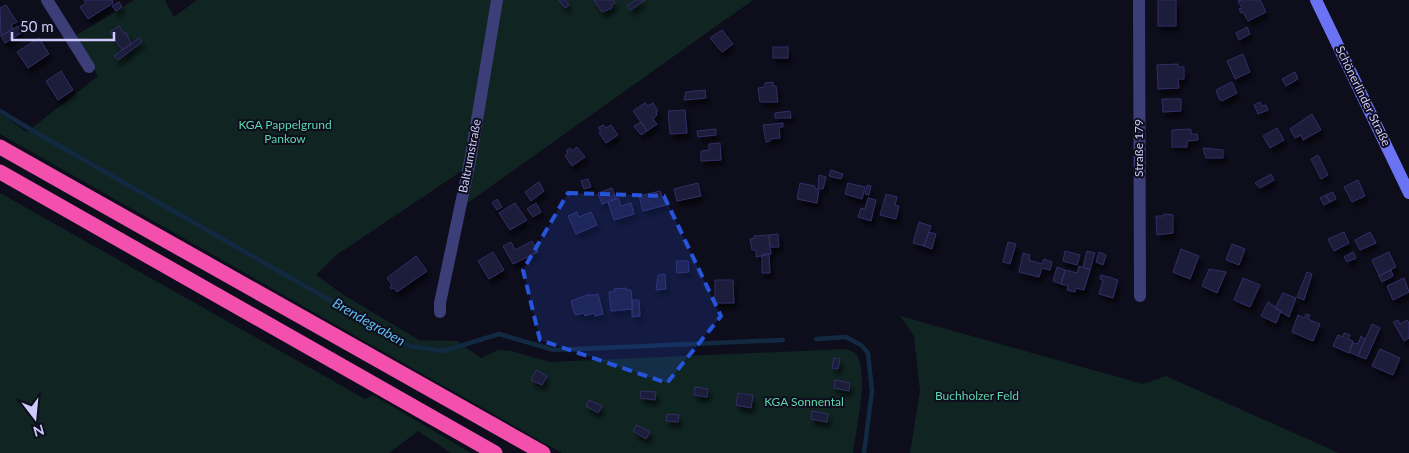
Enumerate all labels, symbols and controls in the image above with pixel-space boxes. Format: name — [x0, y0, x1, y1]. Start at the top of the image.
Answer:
scale bar — [12, 10, 115, 42]
text: 50 m — [20, 17, 54, 35]
street label: Schönerlinder Straße — [1333, 43, 1394, 148]
park label: KGA Pappelgrund Pankow — [238, 117, 332, 146]
street label: Baltrumstraße — [455, 118, 484, 194]
street label: Straße 179 — [1131, 119, 1146, 177]
water label: Brendegraben — [330, 294, 409, 349]
park label: Buchholzer Feld — [935, 388, 1019, 403]
north arrow — [10, 393, 60, 443]
park label: KGA Sonnental — [764, 394, 844, 409]
text: N — [31, 421, 46, 441]

